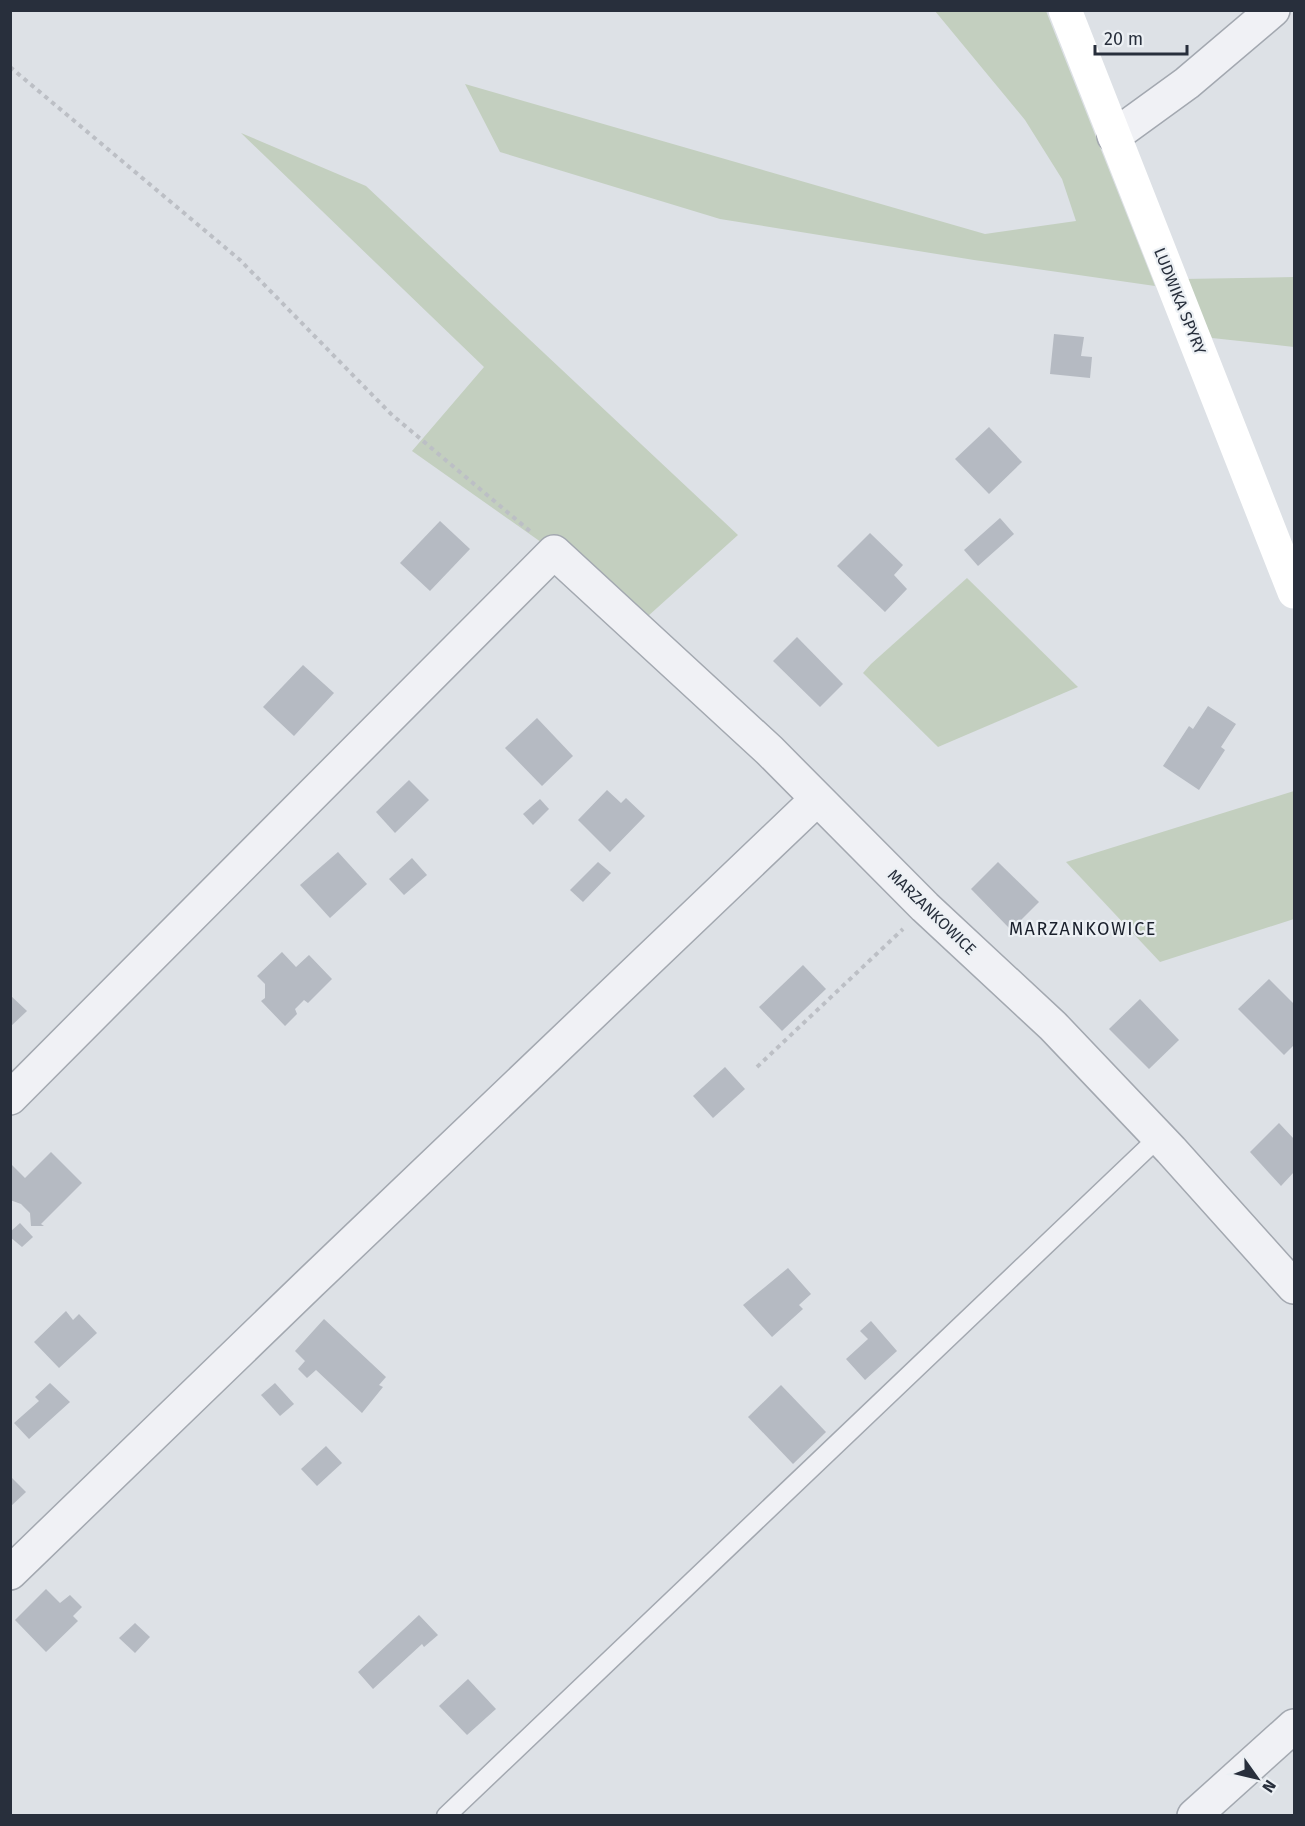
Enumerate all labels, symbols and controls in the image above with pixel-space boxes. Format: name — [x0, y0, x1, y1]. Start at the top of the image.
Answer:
scale bar — [1095, 18, 1186, 56]
text: 20 m — [1104, 28, 1143, 50]
street label: LUDWIKA SPYRY — [1150, 245, 1210, 357]
street label: MARZANKOWICE — [884, 865, 980, 959]
district label: MARZANKOWICE — [1009, 918, 1157, 940]
north arrow — [1227, 1748, 1287, 1808]
text: N — [1258, 1776, 1280, 1796]

